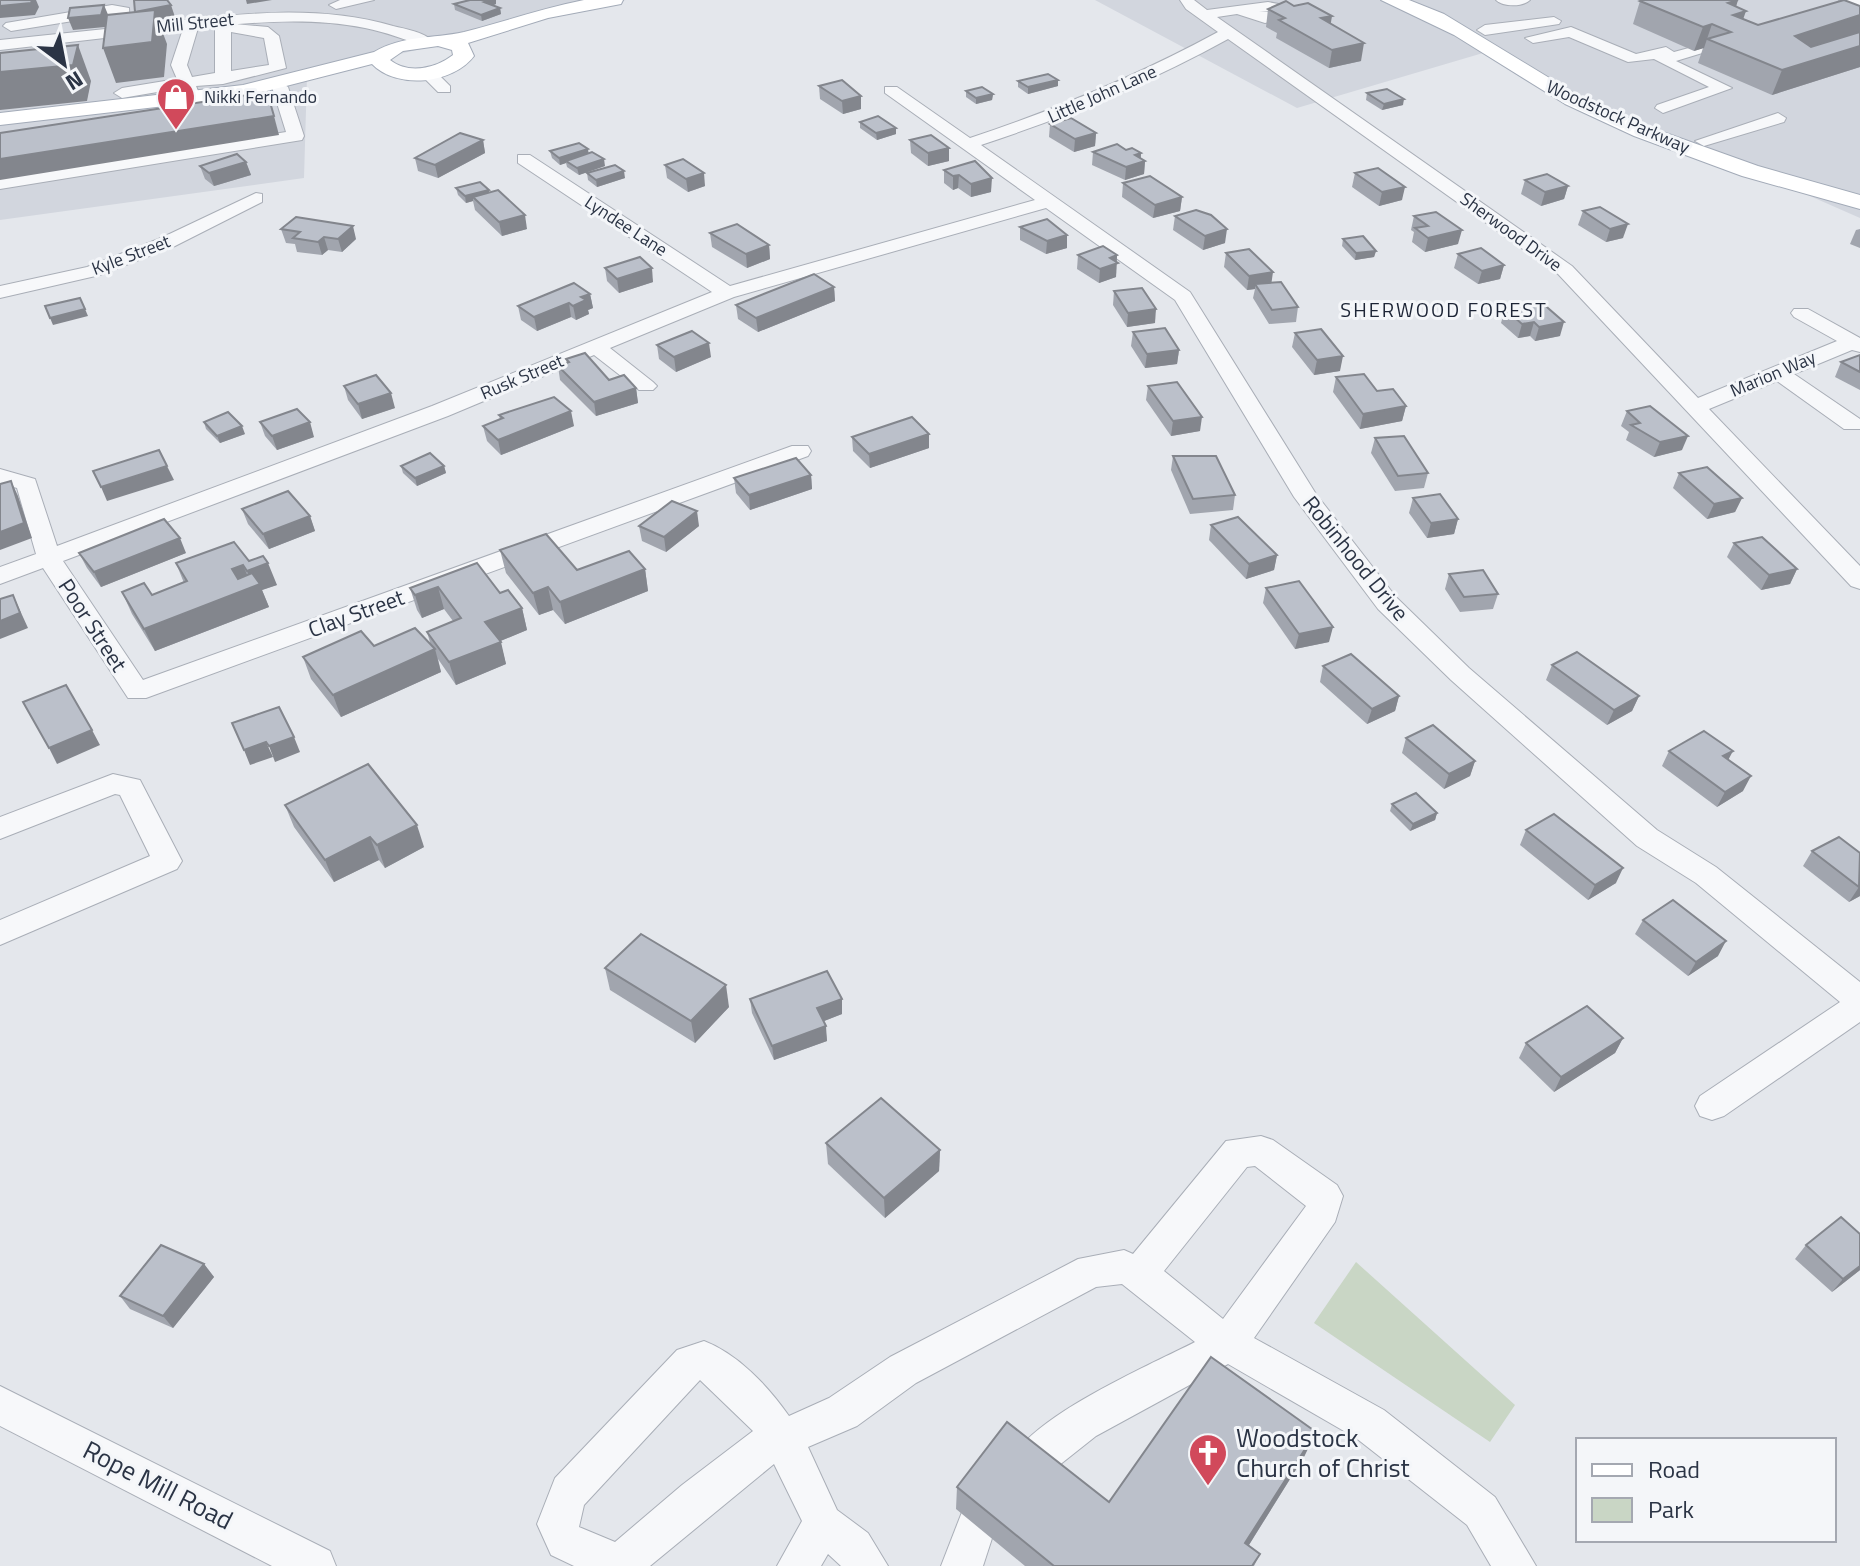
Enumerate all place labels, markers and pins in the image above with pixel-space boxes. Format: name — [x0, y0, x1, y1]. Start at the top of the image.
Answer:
shop icon: Nikki Fernando — [155, 76, 197, 131]
place label: Nikki Fernando — [204, 83, 317, 110]
place label: Woodstock Church of Christ — [1236, 1418, 1410, 1487]
church icon: Woodstock Church of Christ — [1187, 1432, 1229, 1487]

